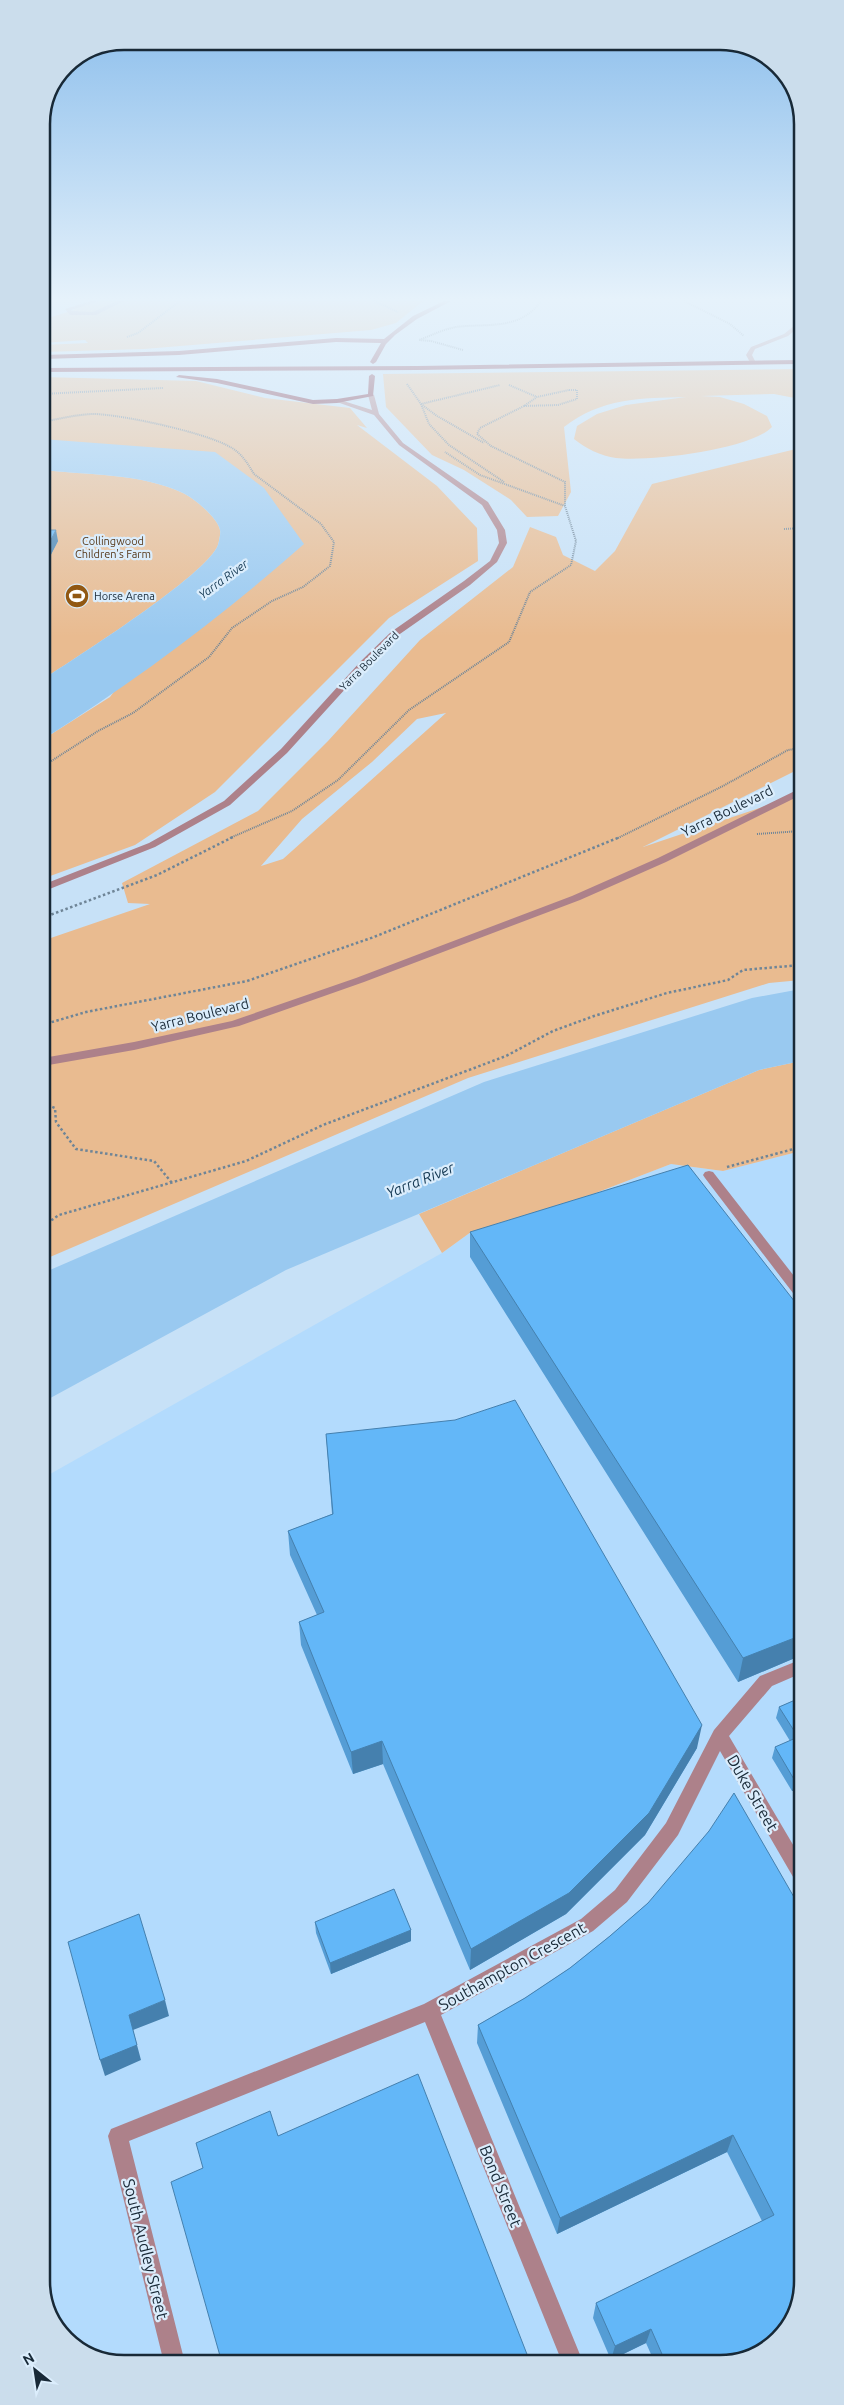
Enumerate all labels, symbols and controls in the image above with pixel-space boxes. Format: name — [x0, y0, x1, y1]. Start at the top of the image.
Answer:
park label: Collingwood Children's Farm — [75, 535, 151, 560]
water label: Yarra River — [196, 557, 250, 601]
sports icon: Horse Arena — [64, 583, 90, 609]
place label: Horse Arena — [94, 590, 155, 602]
street label: Yarra Boulevard — [337, 629, 401, 693]
street label: Yarra Boulevard — [679, 782, 775, 840]
street label: Yarra Boulevard — [150, 995, 250, 1035]
water label: Yarra River — [384, 1158, 458, 1201]
street label: Duke Street — [724, 1752, 782, 1835]
street label: Southampton Crescent — [435, 1918, 589, 2014]
street label: Bond Street — [476, 2143, 526, 2230]
street label: South Audley Street — [120, 2177, 172, 2322]
north arrow — [10, 2345, 60, 2395]
text: N — [20, 2349, 37, 2368]

